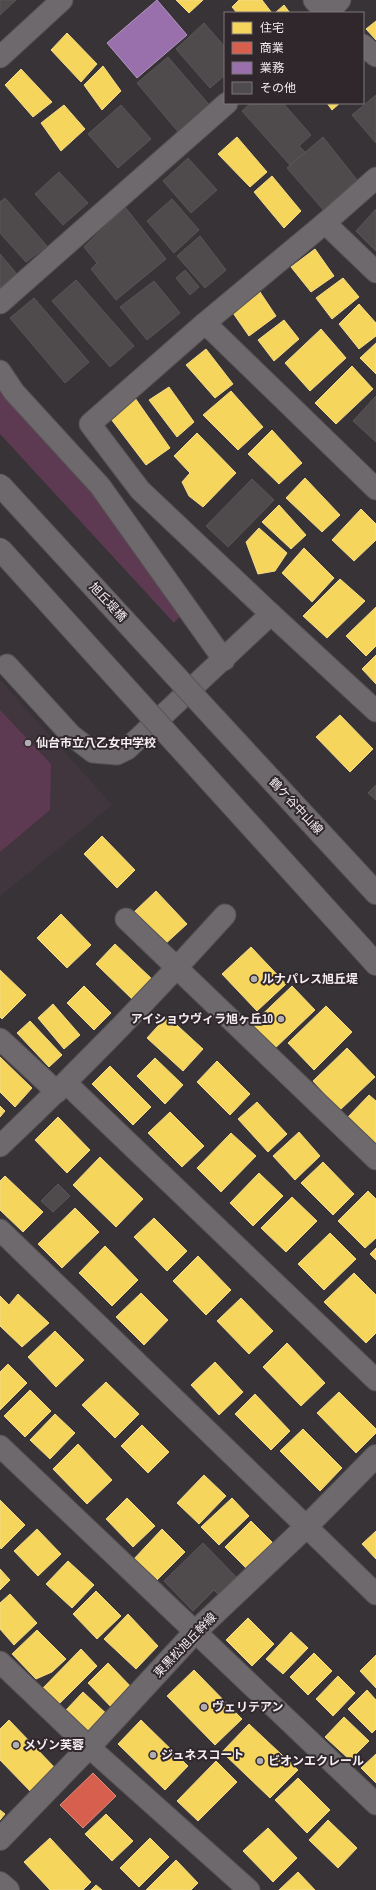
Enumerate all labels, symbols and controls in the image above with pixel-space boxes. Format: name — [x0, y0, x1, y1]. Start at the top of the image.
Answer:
legend — [224, 12, 364, 104]
text: 住宅 — [260, 20, 284, 36]
text: 商業 — [260, 40, 284, 56]
text: 業務 — [260, 60, 284, 76]
text: その他 — [260, 80, 296, 96]
street label: 旭丘堤橋 — [86, 579, 130, 625]
place label: 仙台市立八乙女中学校 — [36, 735, 156, 751]
marker: 仙台市立八乙女中学校 — [23, 738, 33, 748]
street label: 鶴ケ谷中山線 — [266, 774, 326, 838]
place label: ルナパレス旭丘堤 — [262, 971, 358, 987]
marker: ルナパレス旭丘堤 — [249, 974, 259, 984]
place label: アイショウヴィラ旭ヶ丘10 — [131, 1011, 274, 1027]
marker: アイショウヴィラ旭ヶ丘10 — [276, 1014, 286, 1024]
street label: 東黒松旭丘幹線 — [150, 1609, 220, 1681]
place label: ヴェリテアン — [212, 1699, 284, 1715]
marker: ヴェリテアン — [199, 1702, 209, 1712]
place label: メゾン芙蓉 — [24, 1737, 84, 1753]
marker: メゾン芙蓉 — [11, 1740, 21, 1750]
place label: ジュネスコート — [161, 1747, 244, 1763]
marker: ジュネスコート — [148, 1750, 158, 1760]
place label: ビオンエクレール — [268, 1753, 364, 1769]
marker: ビオンエクレール — [255, 1756, 265, 1766]

